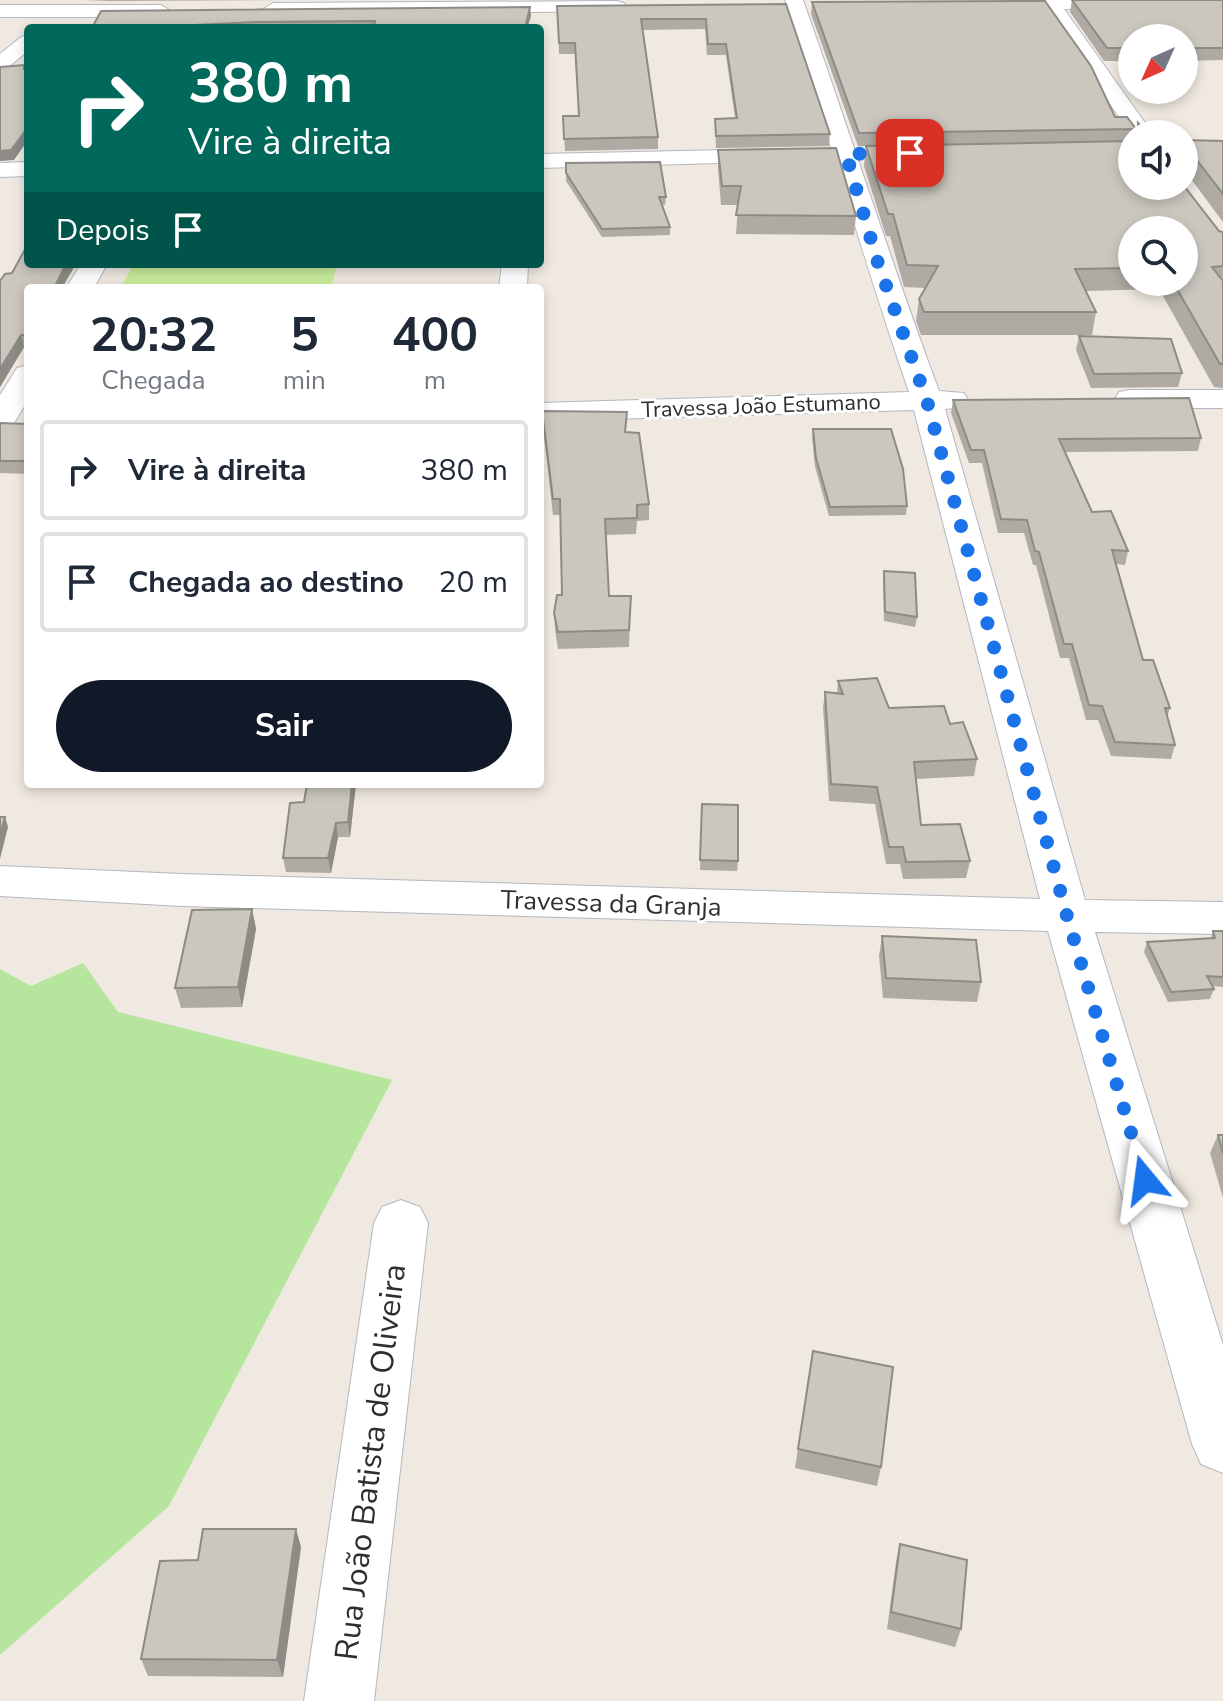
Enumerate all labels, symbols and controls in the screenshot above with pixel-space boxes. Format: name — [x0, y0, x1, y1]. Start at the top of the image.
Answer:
north arrow — [1118, 24, 1198, 104]
map controls — [1118, 24, 1198, 296]
text: 380 m — [188, 45, 353, 122]
icon: right — [56, 56, 160, 160]
text: Vire à direita — [188, 118, 392, 167]
pin — [876, 119, 944, 187]
button: sound — [1118, 120, 1198, 200]
icon: arrive — [888, 131, 932, 175]
icon: arrive — [166, 208, 210, 252]
text: Depois — [56, 210, 150, 251]
button: search — [1118, 216, 1198, 296]
text: 20:32 — [90, 302, 217, 368]
text: 5 — [290, 302, 319, 368]
text: 400 — [392, 302, 478, 368]
text: Chegada — [101, 363, 205, 398]
text: min — [283, 363, 326, 398]
text: m — [424, 363, 446, 398]
street label: Travessa João Estumano — [641, 387, 881, 425]
icon: right — [60, 448, 104, 492]
text: Vire à direita — [128, 450, 306, 491]
text: 380 m — [421, 450, 508, 491]
icon: arrive — [60, 560, 104, 604]
text: Chegada ao destino — [128, 562, 404, 603]
text: 20 m — [439, 562, 508, 603]
button: Sair — [56, 680, 512, 772]
street label: Travessa da Granja — [500, 882, 722, 925]
position arrow — [1103, 1138, 1187, 1222]
street label: Rua João Batista de Oliveira — [325, 1262, 416, 1663]

